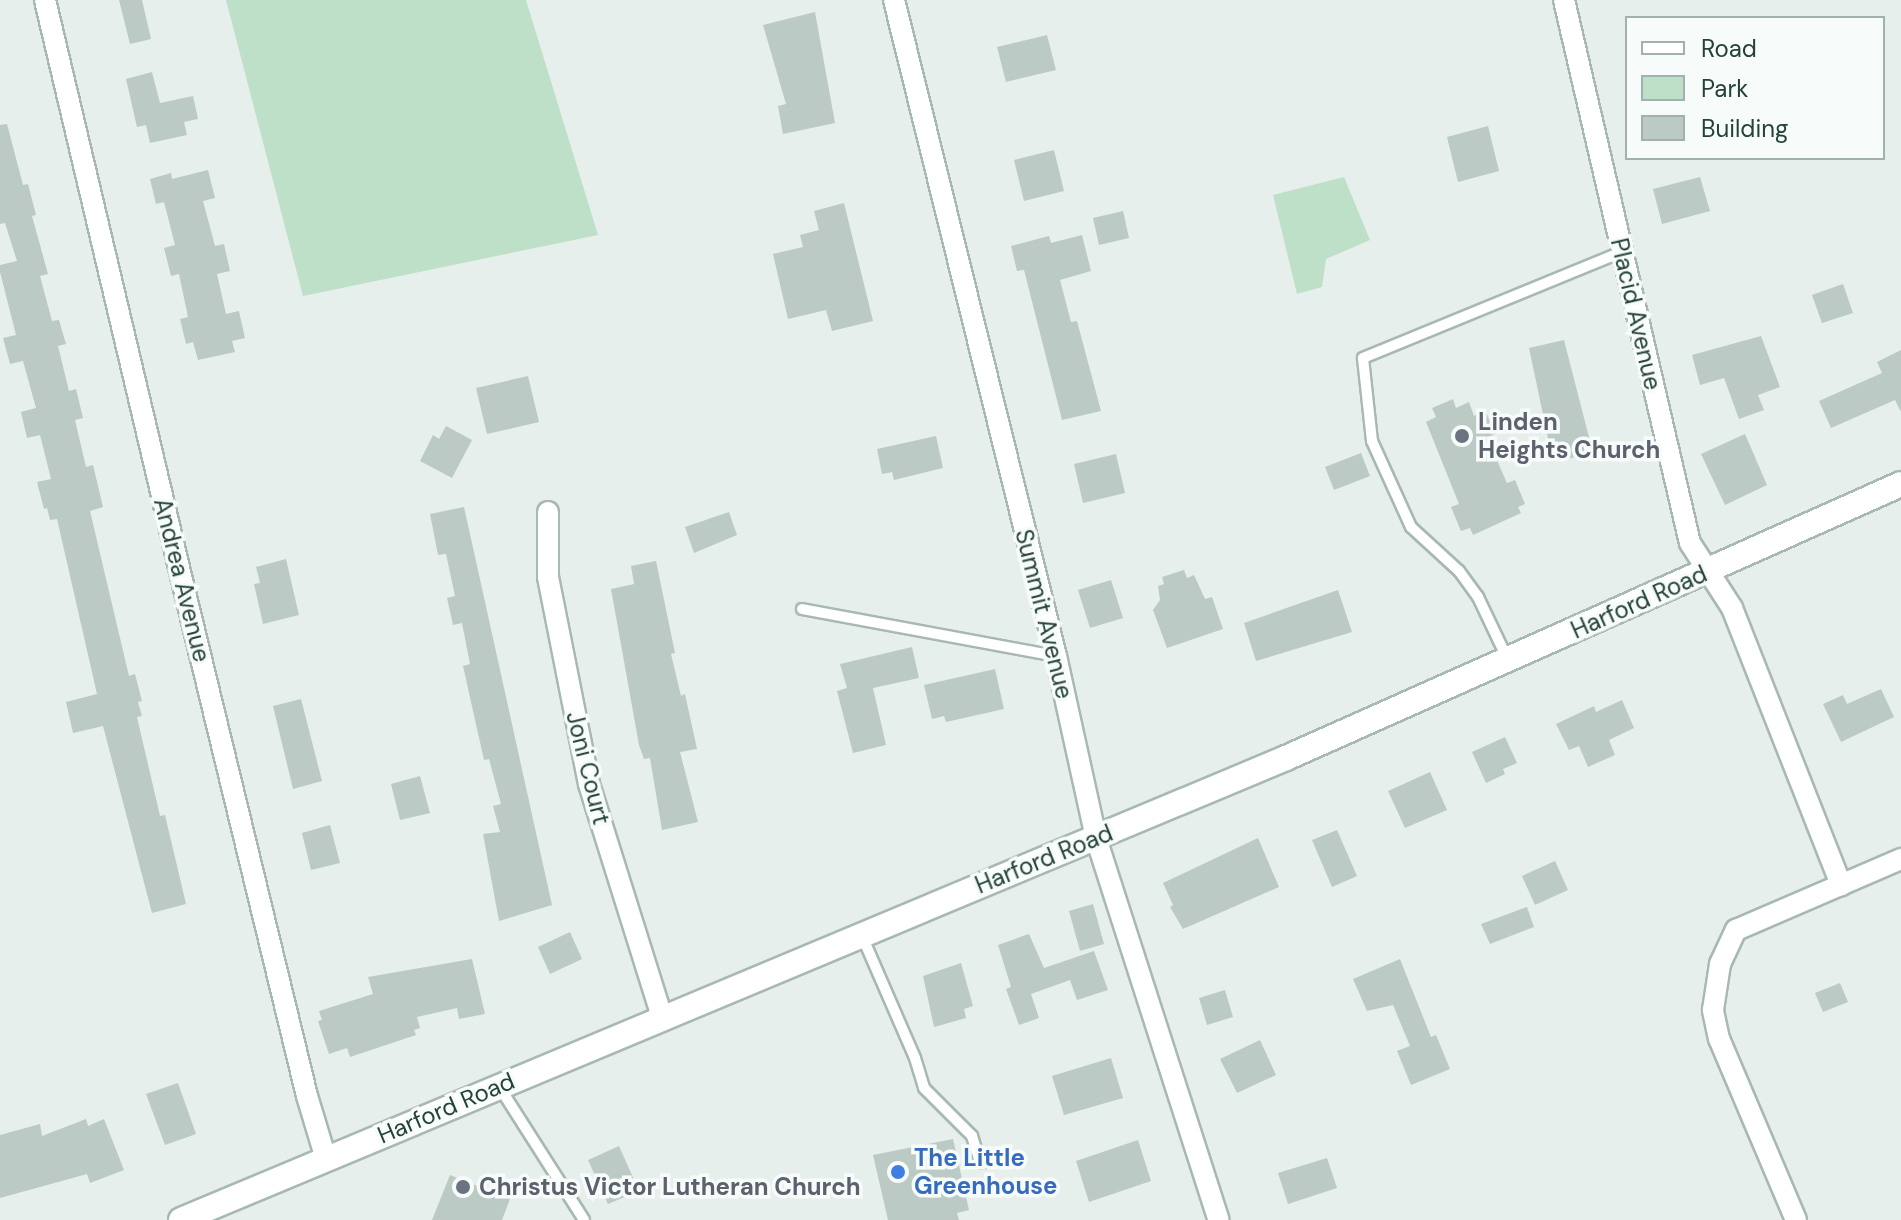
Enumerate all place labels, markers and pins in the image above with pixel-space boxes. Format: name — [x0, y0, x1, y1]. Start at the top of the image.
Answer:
place label: Linden Heights Church — [1478, 408, 1660, 464]
marker: Linden Heights Church — [1453, 427, 1471, 445]
place label: The Little Greenhouse — [914, 1144, 1057, 1200]
marker: The Little Greenhouse — [889, 1163, 907, 1181]
place label: Christus Victor Lutheran Church — [479, 1173, 861, 1201]
marker: Christus Victor Lutheran Church — [454, 1178, 472, 1196]

